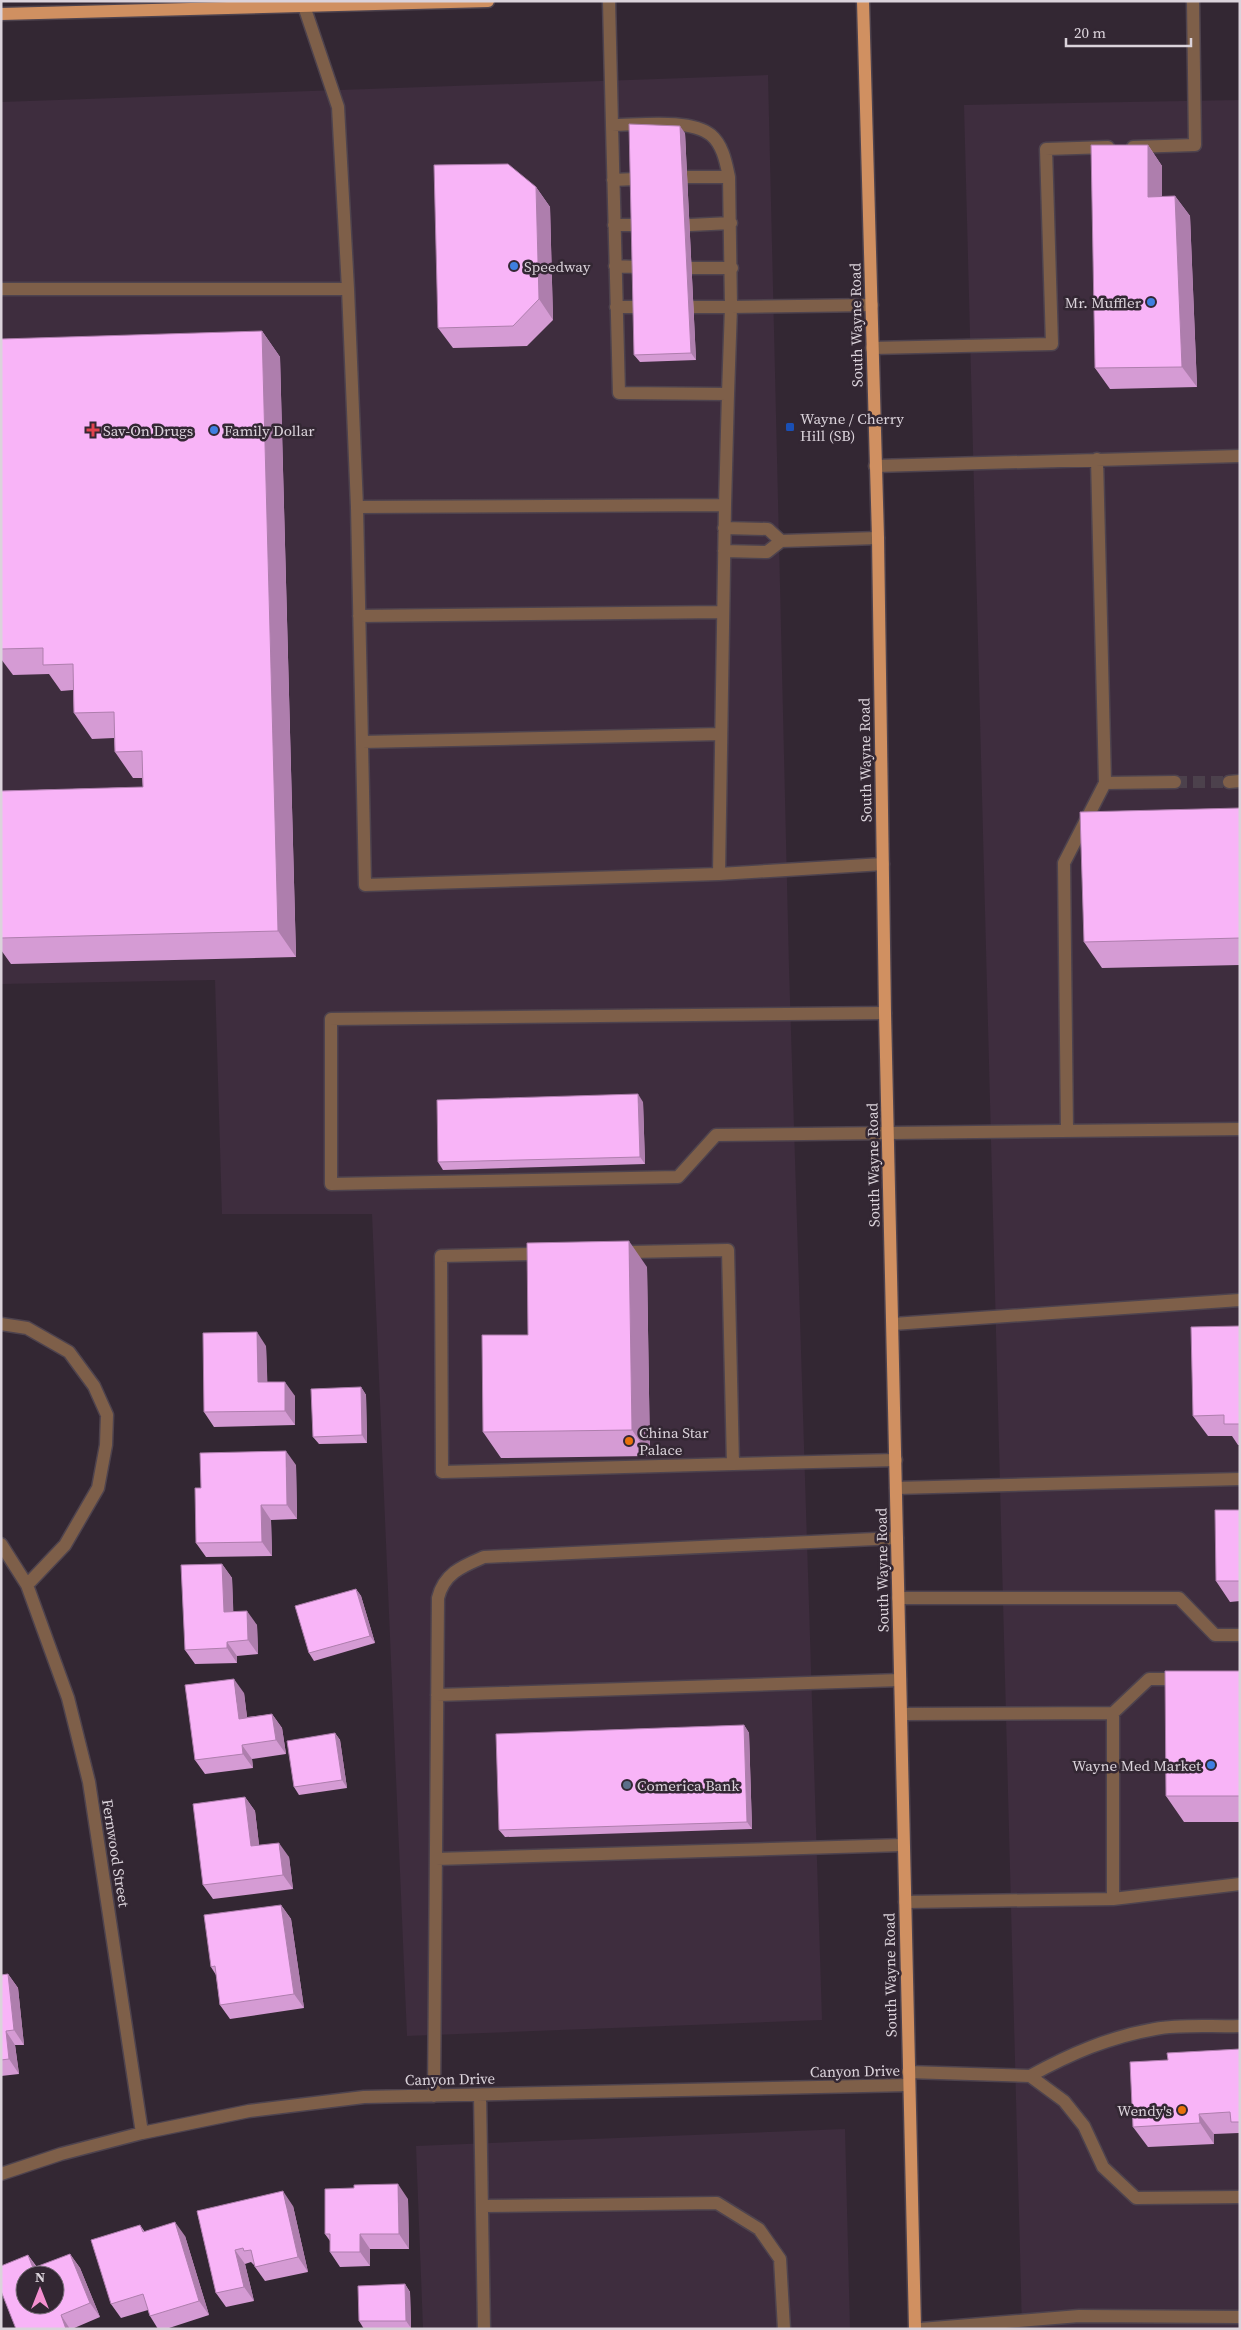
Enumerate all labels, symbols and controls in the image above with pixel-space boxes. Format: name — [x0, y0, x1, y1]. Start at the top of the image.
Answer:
scale bar — [1066, 15, 1191, 47]
text: 20 m — [1074, 22, 1106, 43]
place label: Speedway — [524, 256, 591, 277]
marker: Speedway — [508, 260, 520, 272]
street label: South Wayne Road — [844, 262, 868, 387]
place label: Mr. Muffler — [1065, 292, 1142, 313]
marker: Mr. Muffler — [1145, 296, 1157, 308]
place label: Wayne / Cherry Hill (SB) — [800, 408, 904, 446]
place label: Sav-On Drugs — [103, 420, 193, 441]
place label: Family Dollar — [224, 420, 315, 441]
marker: Wayne / Cherry Hill (SB) — [784, 421, 796, 433]
marker: Sav-On Drugs — [87, 424, 99, 436]
marker: Family Dollar — [208, 424, 220, 436]
street label: South Wayne Road — [853, 697, 877, 822]
street label: South Wayne Road — [861, 1102, 885, 1227]
place label: China Star Palace — [639, 1422, 709, 1460]
marker: China Star Palace — [623, 1435, 635, 1447]
street label: South Wayne Road — [870, 1507, 894, 1632]
place label: Wayne Med Market — [1072, 1755, 1201, 1776]
marker: Wayne Med Market — [1205, 1759, 1217, 1771]
place label: Comerica Bank — [637, 1775, 740, 1796]
marker: Comerica Bank — [621, 1779, 633, 1791]
street label: Fernwood Street — [97, 1797, 135, 1909]
street label: South Wayne Road — [878, 1912, 902, 2037]
street label: Canyon Drive — [810, 2060, 901, 2082]
street label: Canyon Drive — [405, 2068, 496, 2090]
place label: Wendy's — [1117, 2100, 1172, 2121]
marker: Wendy's — [1176, 2104, 1188, 2116]
north arrow — [15, 2265, 65, 2315]
text: N — [35, 2267, 45, 2287]

